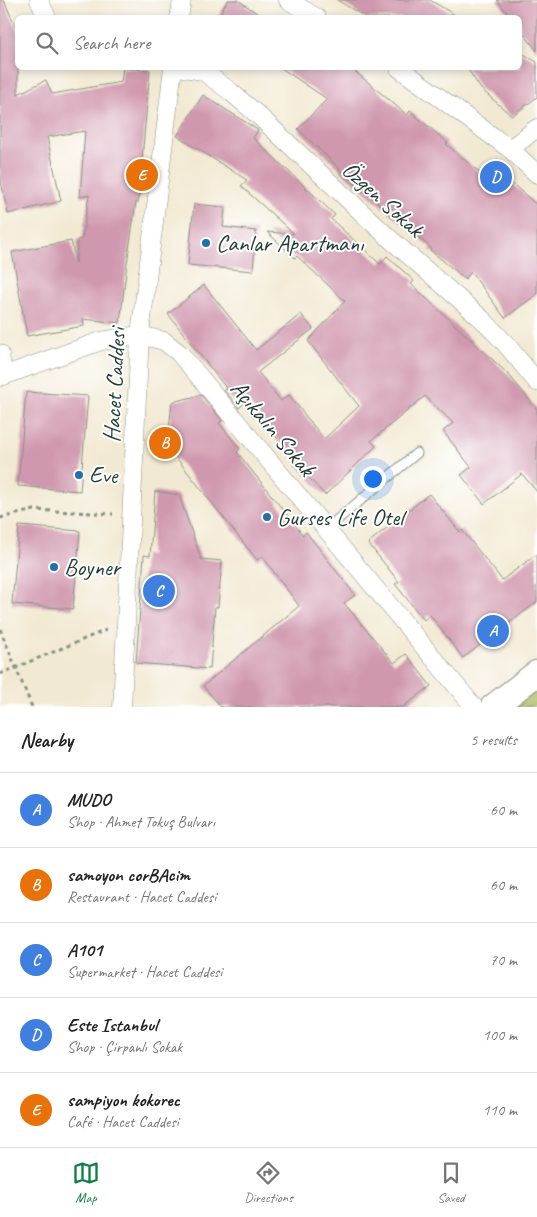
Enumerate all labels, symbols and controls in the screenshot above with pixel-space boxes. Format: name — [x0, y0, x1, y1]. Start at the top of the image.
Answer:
search box — [15, 15, 522, 70]
icon: search — [33, 29, 61, 57]
text: Search here — [73, 31, 150, 55]
street label: Özgen Sokak — [336, 154, 432, 245]
pin: E — [126, 156, 158, 194]
pin: D — [480, 158, 512, 196]
place label: Canlar Apartmanı — [216, 228, 365, 258]
marker: Canlar Apartmanı — [200, 237, 212, 249]
street label: Hacet Caddesi — [96, 324, 132, 443]
street label: Açıkalın Sokak — [224, 374, 323, 484]
pin: B — [149, 424, 181, 462]
place label: Eve — [89, 460, 119, 490]
your location — [360, 466, 386, 492]
marker: Eve — [73, 469, 85, 481]
place label: Gurses Life Otel — [277, 502, 407, 532]
marker: Gurses Life Otel — [261, 511, 273, 523]
place label: Boyner — [64, 552, 122, 582]
marker: Boyner — [48, 561, 60, 573]
pin: C — [143, 572, 175, 610]
pin: A — [477, 612, 509, 650]
text: Nearby — [20, 727, 73, 753]
text: 5 results — [470, 730, 517, 750]
text: MUDO — [67, 788, 110, 812]
text: A — [32, 800, 40, 820]
text: 60 m — [490, 800, 517, 820]
text: Shop · Ahmet Tokuş Bulvarı — [67, 812, 215, 832]
text: samoyon corBAcim — [67, 863, 190, 887]
text: B — [32, 875, 40, 895]
text: 60 m — [490, 875, 517, 895]
text: Restaurant · Hacet Caddesi — [67, 887, 216, 907]
text: A101 — [67, 938, 102, 962]
text: C — [32, 950, 40, 970]
text: 70 m — [490, 950, 517, 970]
text: Supermarket · Hacet Caddesi — [67, 962, 222, 982]
text: Este Istanbul — [67, 1013, 157, 1037]
text: D — [31, 1025, 41, 1045]
text: 100 m — [483, 1025, 517, 1045]
text: Shop · Çirpanlı Sokak — [67, 1037, 182, 1057]
text: sampiyon kokorec — [67, 1088, 180, 1112]
text: E — [32, 1100, 40, 1120]
text: 110 m — [483, 1100, 517, 1120]
text: Café · Hacet Caddesi — [67, 1112, 179, 1132]
tab: Map — [72, 1159, 100, 1206]
tab: Directions — [244, 1159, 293, 1206]
tab: Saved — [437, 1159, 465, 1206]

